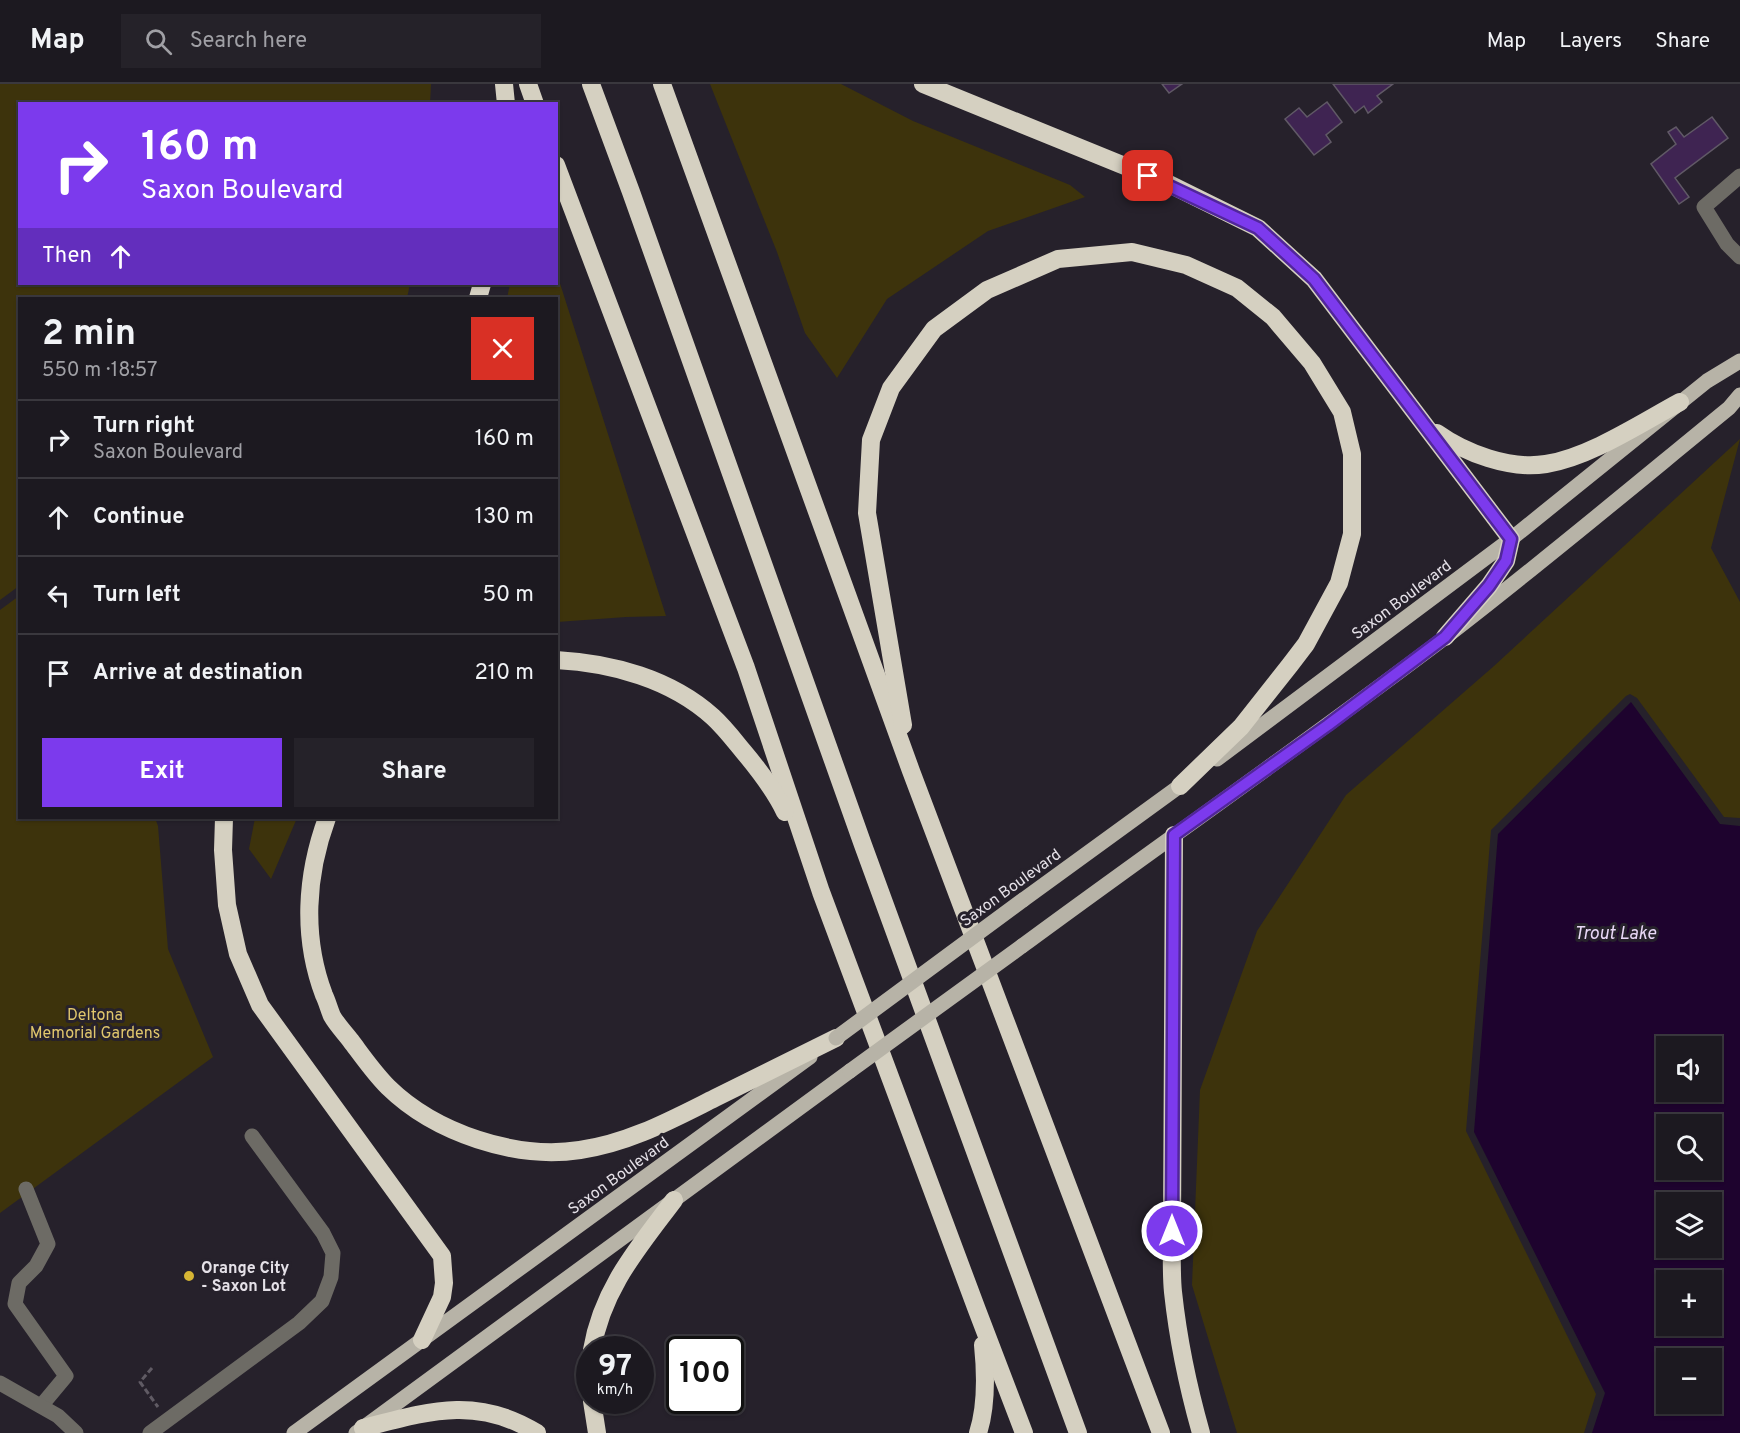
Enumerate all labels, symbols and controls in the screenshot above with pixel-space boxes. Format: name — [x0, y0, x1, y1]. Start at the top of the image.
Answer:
search box — [121, 14, 541, 68]
text: Map — [30, 23, 85, 59]
icon: search — [142, 25, 175, 58]
text: Search here — [190, 28, 307, 55]
text: Map — [1487, 28, 1526, 55]
text: Layers — [1559, 28, 1622, 55]
text: Share — [1655, 28, 1710, 55]
text: 160 m — [141, 122, 259, 175]
icon: right — [42, 126, 120, 204]
pin — [1122, 150, 1173, 201]
icon: arrive — [1131, 159, 1164, 192]
text: Saxon Boulevard — [141, 174, 344, 208]
icon: ahead — [104, 240, 137, 273]
text: Then — [42, 243, 92, 270]
text: 2 min — [42, 312, 136, 358]
button: close — [471, 317, 534, 380]
text: 550 m · 18:57 — [42, 358, 158, 384]
text: Turn right — [93, 413, 195, 440]
icon: right — [42, 423, 75, 456]
text: 160 m — [475, 426, 534, 453]
text: Saxon Boulevard — [93, 440, 243, 466]
icon: ahead — [42, 501, 75, 534]
text: Continue — [93, 504, 184, 531]
text: 130 m — [475, 504, 534, 531]
street label: Saxon Boulevard — [1348, 556, 1456, 645]
icon: left — [42, 579, 75, 612]
text: Turn left — [93, 582, 181, 609]
text: 50 m — [482, 582, 534, 609]
icon: arrive — [42, 657, 75, 690]
text: Arrive at destination — [93, 660, 303, 687]
text: 210 m — [474, 660, 534, 687]
button: Exit — [42, 738, 282, 807]
button: Share — [294, 738, 534, 807]
street label: Saxon Boulevard — [957, 845, 1066, 932]
water label: Trout Lake — [1574, 923, 1657, 946]
park label: Deltona Memorial Gardens — [30, 1006, 160, 1044]
map controls — [1656, 1036, 1722, 1414]
button: sound — [1656, 1036, 1722, 1102]
button: search — [1656, 1114, 1722, 1180]
street label: Saxon Boulevard — [565, 1133, 674, 1220]
button: layers — [1656, 1192, 1722, 1258]
position arrow — [1140, 1199, 1204, 1263]
place label: Orange City - Saxon Lot — [201, 1259, 289, 1297]
marker: Orange City - Saxon Lot — [182, 1269, 196, 1283]
button: + — [1656, 1270, 1722, 1336]
speed limit sign: 100 — [666, 1336, 744, 1414]
button: − — [1656, 1348, 1722, 1414]
text: 97 — [598, 1349, 632, 1386]
text: km/h — [597, 1381, 633, 1400]

